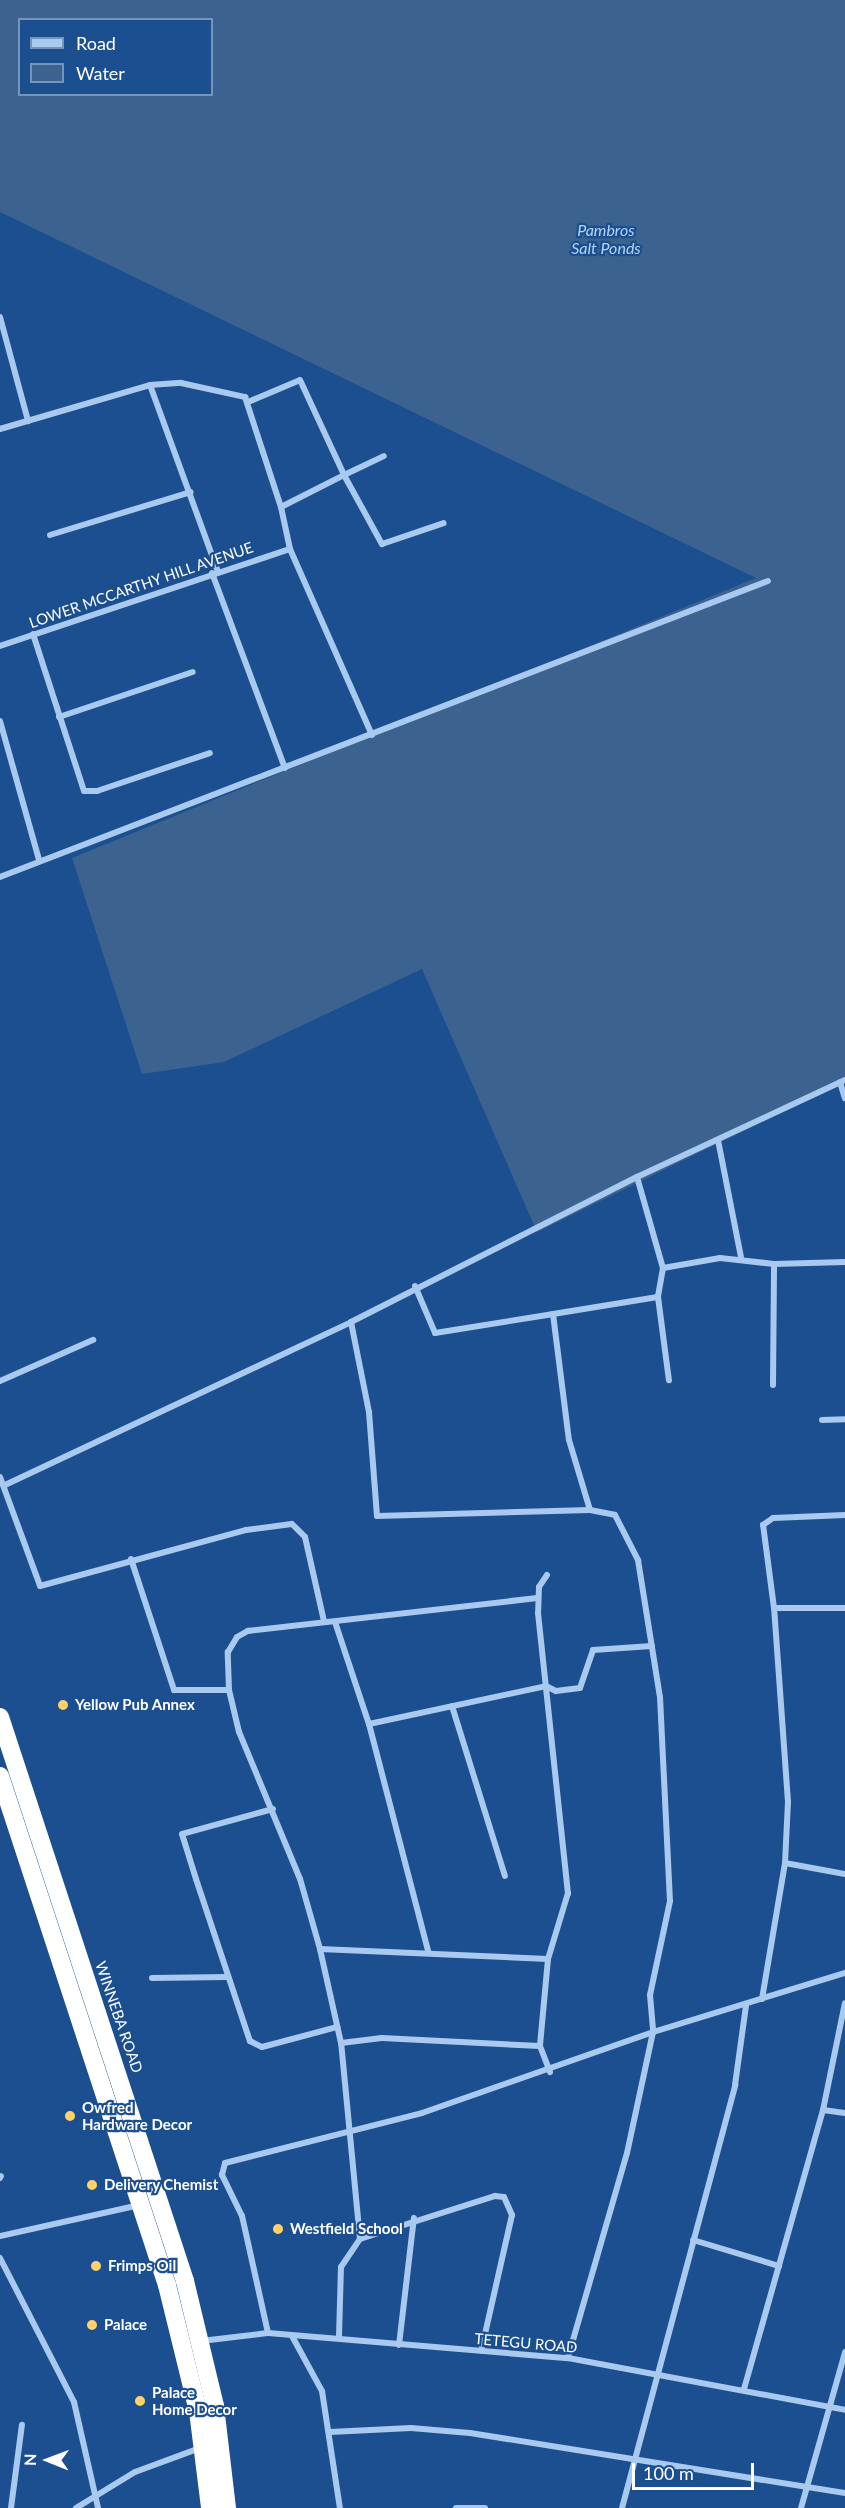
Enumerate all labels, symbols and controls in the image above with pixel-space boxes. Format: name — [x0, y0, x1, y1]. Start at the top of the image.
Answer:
legend — [18, 18, 213, 96]
text: Road — [76, 32, 116, 54]
text: Water — [76, 62, 125, 84]
water label: Pambros Salt Ponds — [571, 220, 641, 258]
street label: LOWER MCCARTHY HILL AVENUE — [26, 538, 256, 632]
place label: Yellow Pub Annex — [75, 1696, 196, 1714]
marker: Yellow Pub Annex — [56, 1698, 70, 1712]
street label: WINNEBA ROAD — [91, 1959, 147, 2075]
place label: Owfred Hardware Decor — [82, 2098, 192, 2133]
marker: Owfred Hardware Decor — [63, 2109, 77, 2123]
place label: Delivery Chemist — [104, 2176, 219, 2194]
marker: Delivery Chemist — [85, 2178, 99, 2192]
place label: Westfield School — [290, 2220, 403, 2238]
marker: Westfield School — [271, 2222, 285, 2236]
place label: Frimps Oil — [108, 2257, 176, 2275]
marker: Frimps Oil — [89, 2259, 103, 2273]
place label: Palace — [104, 2316, 147, 2334]
marker: Palace — [85, 2318, 99, 2332]
street label: TETEGU ROAD — [474, 2330, 578, 2356]
place label: Palace Home Decor — [152, 2383, 237, 2418]
marker: Palace Home Decor — [133, 2394, 147, 2408]
north arrow — [18, 2430, 78, 2490]
scale bar — [635, 2451, 756, 2489]
text: N — [20, 2453, 39, 2466]
text: 100 m — [643, 2462, 694, 2484]

